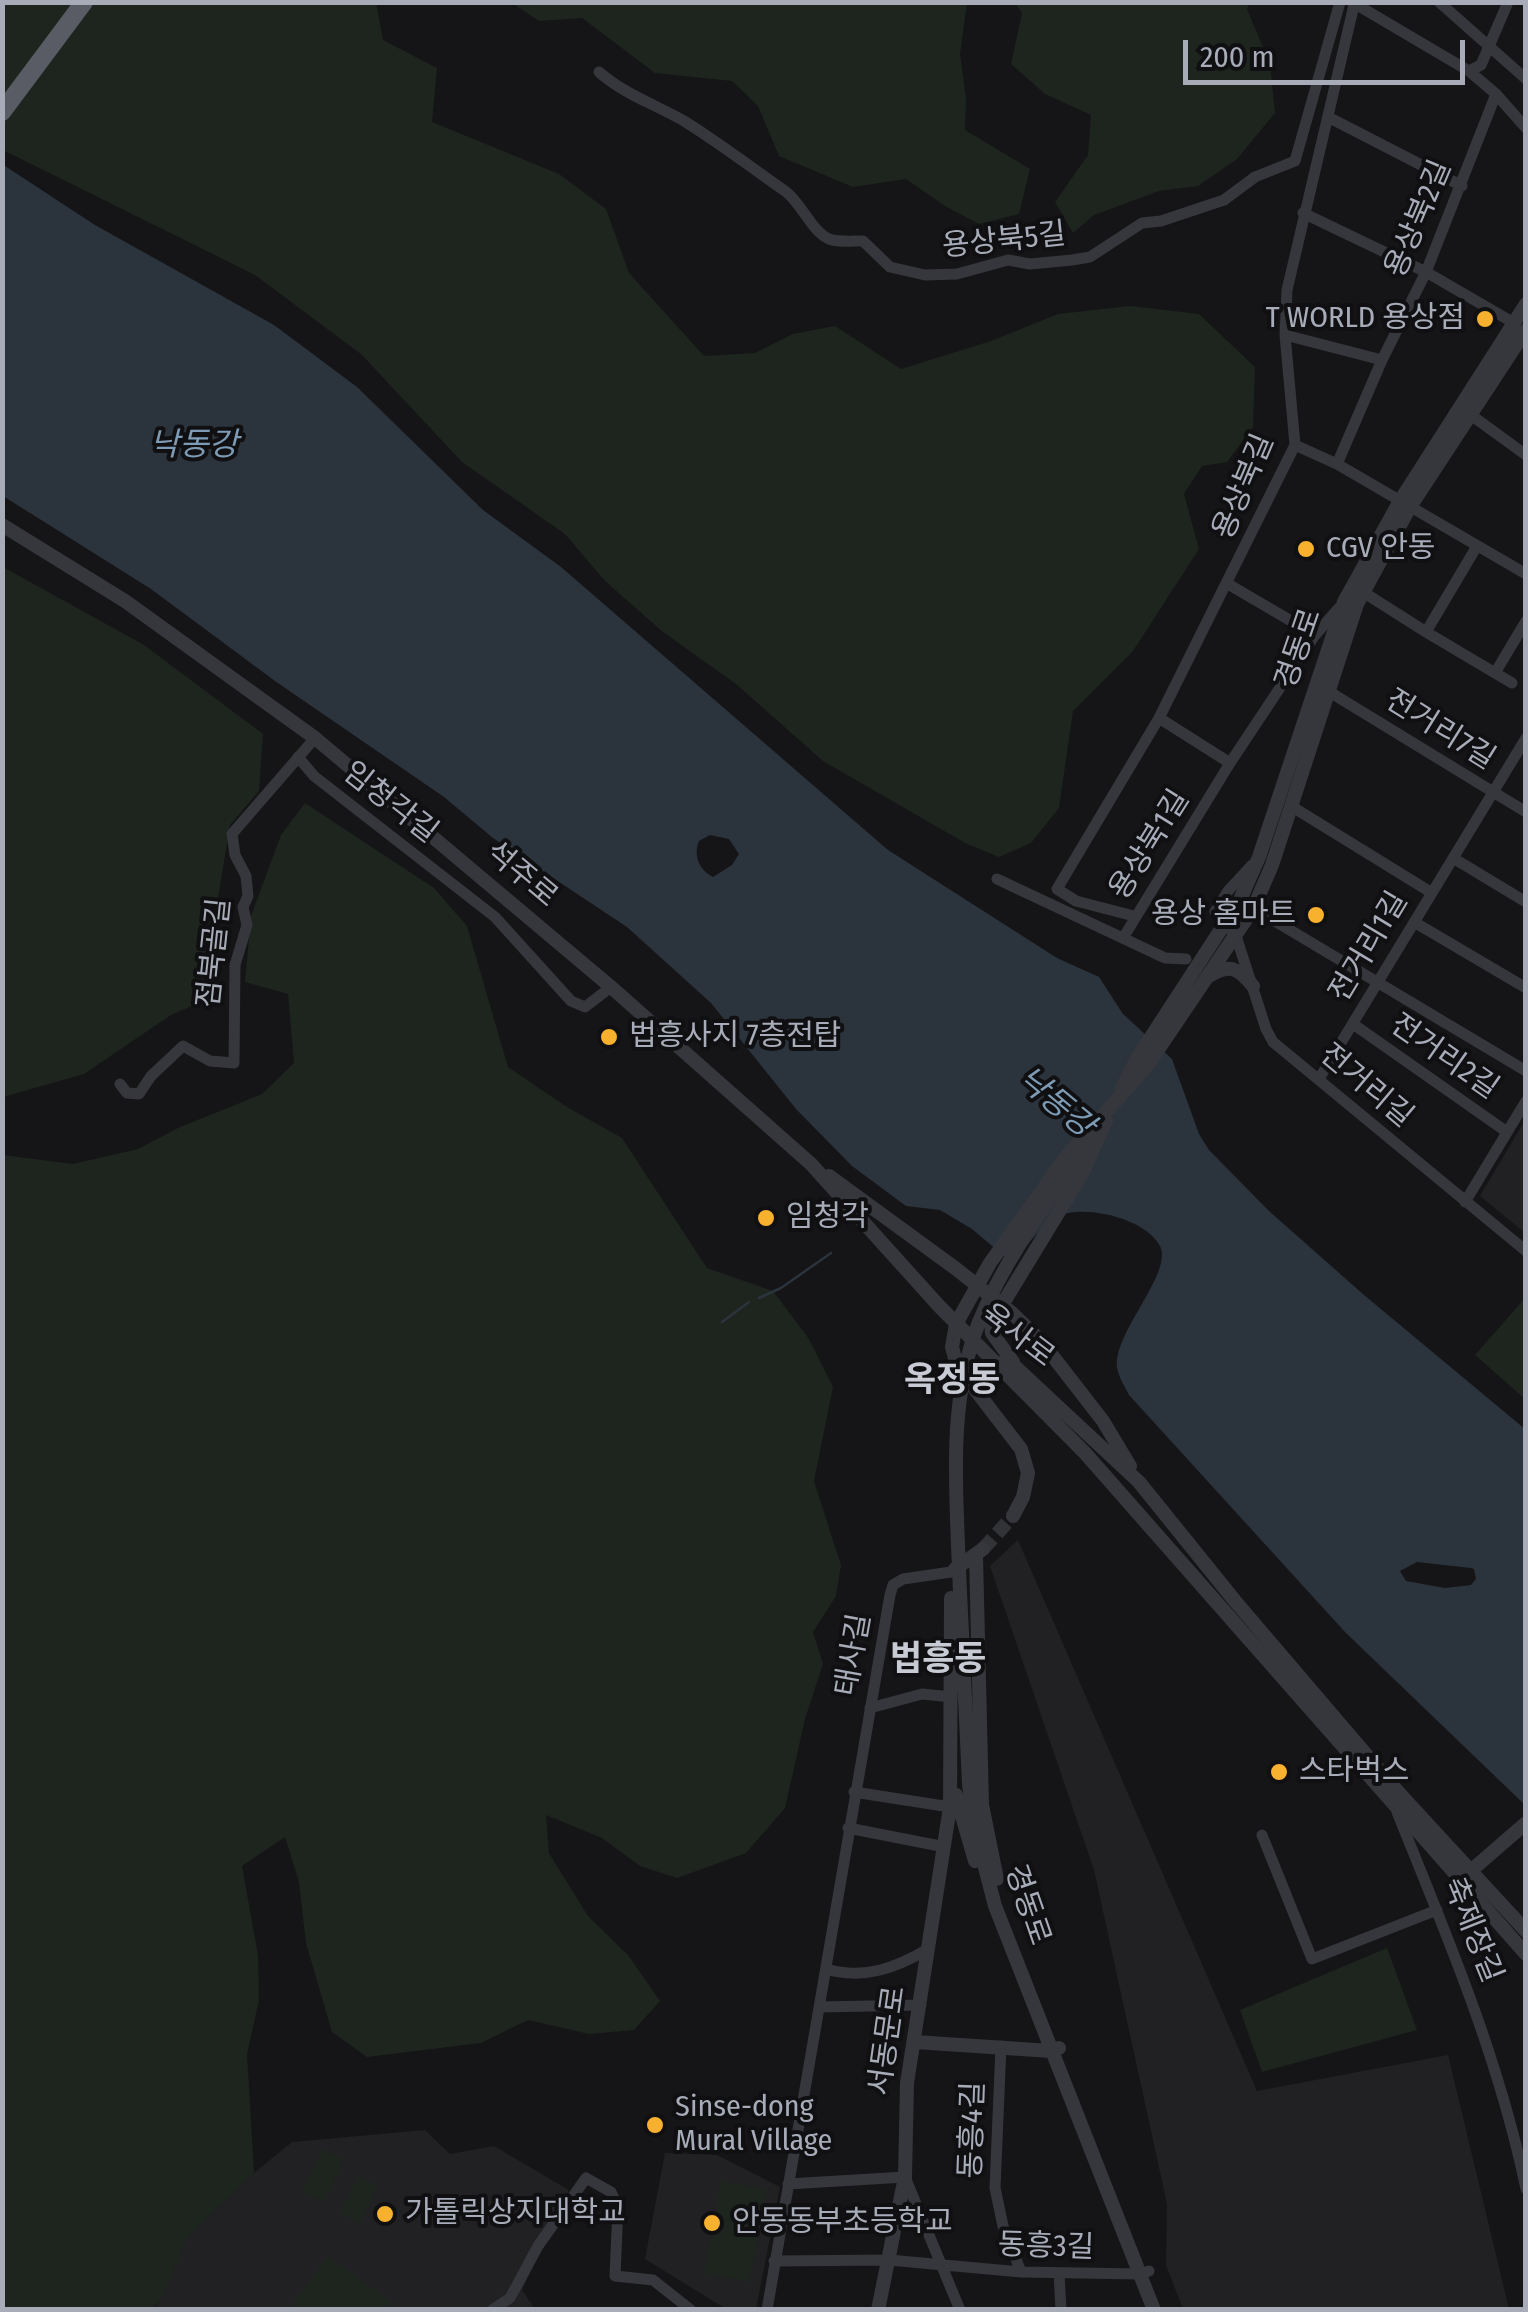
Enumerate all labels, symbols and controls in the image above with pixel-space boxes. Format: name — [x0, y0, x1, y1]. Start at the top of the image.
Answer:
scale bar — [1188, 20, 1470, 82]
text: 200 m — [1200, 39, 1275, 75]
street label: 용상북2길 — [1378, 155, 1460, 283]
street label: 용상북5길 — [940, 217, 1068, 265]
place label: T WORLD 용상점 — [1266, 301, 1465, 337]
marker: T WORLD 용상점 — [1474, 308, 1496, 330]
water label: 낙동강 — [150, 427, 238, 465]
street label: 용상북길 — [1206, 429, 1282, 545]
place label: CGV 안동 — [1326, 531, 1435, 567]
marker: CGV 안동 — [1295, 538, 1317, 560]
street label: 경동로 — [1269, 604, 1329, 694]
street label: 전거리7길 — [1378, 682, 1502, 778]
street label: 임청각길 — [335, 755, 445, 851]
street label: 용상북1길 — [1102, 784, 1198, 906]
street label: 석주로 — [478, 835, 564, 915]
street label: 전거리1길 — [1322, 885, 1416, 1009]
street label: 점북골길 — [191, 896, 239, 1010]
place label: 용상 홈마트 — [1151, 897, 1296, 933]
marker: 용상 홈마트 — [1305, 904, 1327, 926]
street label: 전거리2길 — [1383, 1007, 1505, 1107]
place label: 법흥사지 7층전탑 — [629, 1019, 841, 1055]
marker: 법흥사지 7층전탑 — [598, 1026, 620, 1048]
street label: 전거리길 — [1312, 1037, 1420, 1135]
water label: 낙동강 — [1009, 1060, 1101, 1146]
place label: 임청각 — [786, 1200, 869, 1236]
marker: 임청각 — [755, 1207, 777, 1229]
street label: 육사로 — [973, 1297, 1061, 1375]
district label: 옥정동 — [904, 1360, 1000, 1402]
street label: 태사길 — [829, 1611, 879, 1699]
district label: 법흥동 — [890, 1639, 986, 1681]
place label: 스타벅스 — [1299, 1754, 1409, 1790]
marker: 스타벅스 — [1268, 1761, 1290, 1783]
street label: 경동로 — [997, 1860, 1057, 1950]
street label: 축제장길 — [1435, 1872, 1509, 1988]
street label: 서동문로 — [862, 1984, 914, 2098]
street label: 동흥4길 — [953, 2081, 993, 2179]
place label: Sinse-dong Mural Village — [675, 2090, 832, 2160]
marker: Sinse-dong Mural Village — [644, 2114, 666, 2136]
place label: 가톨릭상지대학교 — [405, 2196, 626, 2232]
marker: 가톨릭상지대학교 — [374, 2203, 396, 2225]
place label: 안동동부초등학교 — [732, 2205, 953, 2241]
marker: 안동동부초등학교 — [701, 2212, 723, 2234]
street label: 동흥3길 — [997, 2227, 1095, 2267]

